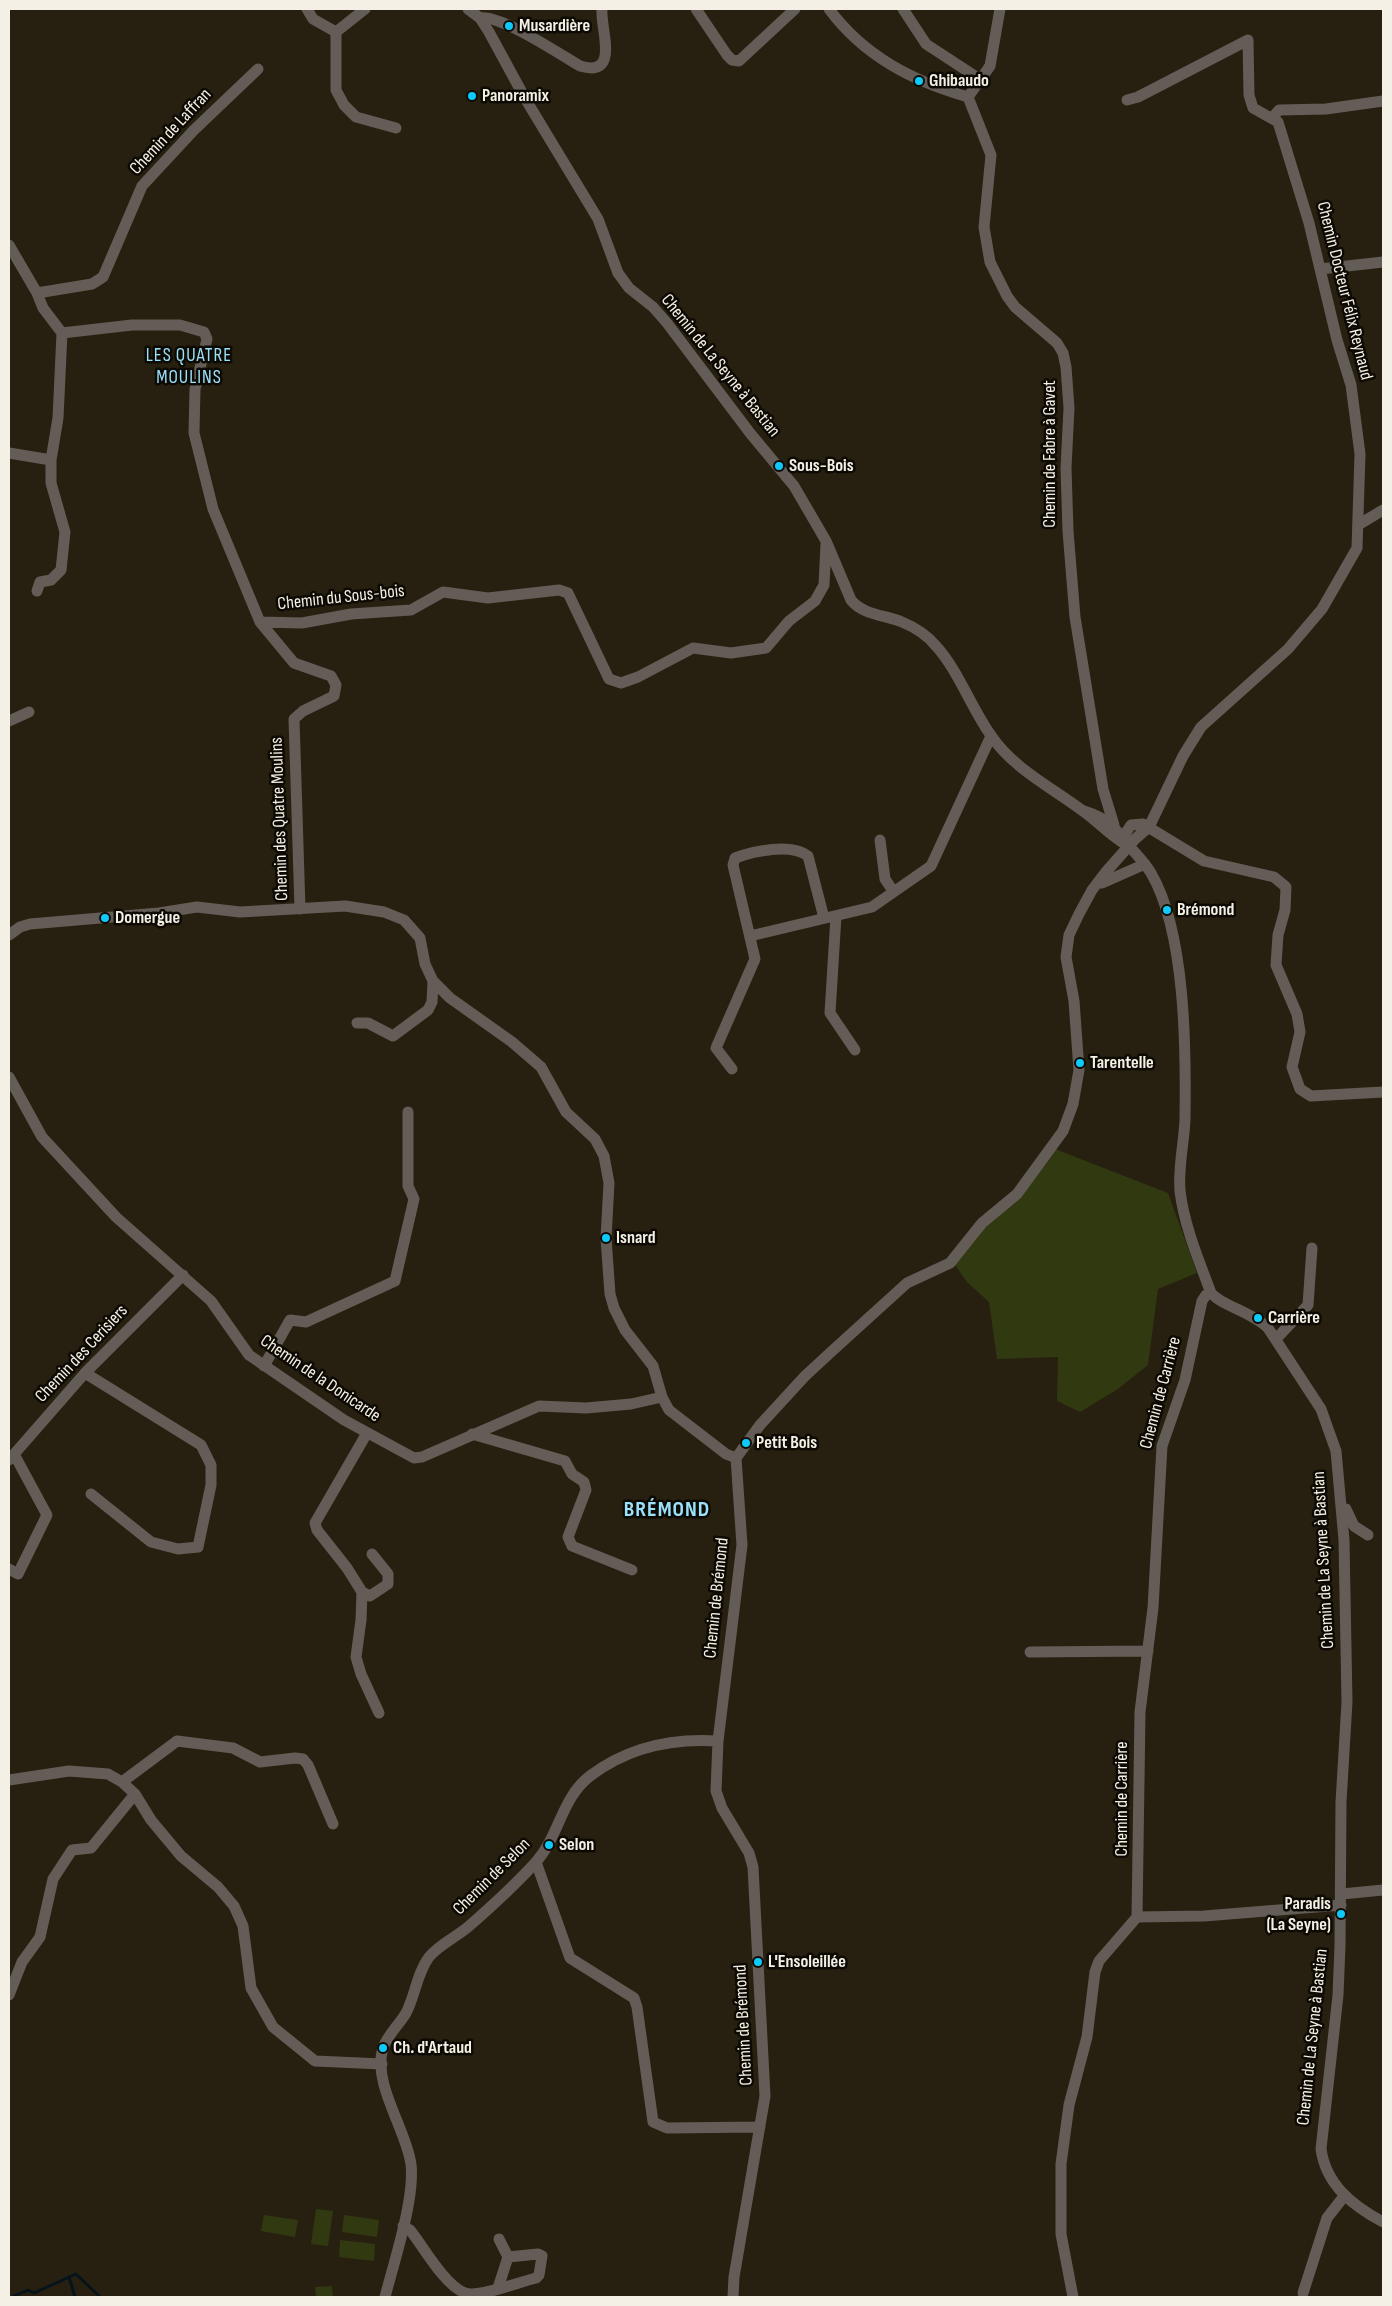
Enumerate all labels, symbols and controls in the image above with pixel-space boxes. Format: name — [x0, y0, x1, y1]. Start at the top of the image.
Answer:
place label: Musardière — [519, 15, 590, 37]
marker: Musardière — [503, 20, 515, 32]
place label: Ghibaudo — [929, 70, 989, 92]
marker: Ghibaudo — [913, 75, 925, 87]
street label: Chemin de Laffran — [126, 84, 216, 180]
place label: Panoramix — [482, 85, 549, 107]
marker: Panoramix — [466, 90, 478, 102]
street label: Chemin Docteur Félix Reynaud — [1311, 200, 1377, 382]
street label: Chemin de La Seyne à Bastian — [656, 290, 784, 442]
district label: LES QUATRE MOULINS — [145, 345, 233, 389]
street label: Chemin de Fabre à Gavet — [1039, 380, 1061, 528]
place label: Sous-Bois — [789, 455, 854, 477]
marker: Sous-Bois — [773, 460, 785, 472]
street label: Chemin du Sous-bois — [276, 581, 406, 615]
street label: Chemin des Quatre Moulins — [266, 737, 294, 901]
place label: Brémond — [1177, 899, 1234, 921]
marker: Brémond — [1161, 904, 1173, 916]
place label: Domergue — [115, 907, 180, 929]
marker: Domergue — [99, 912, 111, 924]
place label: Tarentelle — [1090, 1052, 1154, 1074]
marker: Tarentelle — [1074, 1057, 1086, 1069]
place label: Isnard — [616, 1227, 655, 1249]
marker: Isnard — [600, 1232, 612, 1244]
street label: Chemin des Cerisiers — [31, 1301, 133, 1407]
place label: Carrière — [1268, 1307, 1320, 1329]
marker: Carrière — [1252, 1312, 1264, 1324]
street label: Chemin de la Donicarde — [256, 1331, 384, 1427]
street label: Chemin de Carrière — [1136, 1335, 1186, 1451]
place label: Petit Bois — [756, 1432, 817, 1454]
marker: Petit Bois — [740, 1437, 752, 1449]
street label: Chemin de La Seyne à Bastian — [1309, 1471, 1339, 1649]
district label: BRÉMOND — [623, 1497, 711, 1523]
street label: Chemin de Brémond — [700, 1537, 734, 1659]
street label: Chemin de Carrière — [1111, 1741, 1133, 1857]
street label: Chemin de Selon — [449, 1834, 535, 1920]
place label: Selon — [559, 1834, 594, 1856]
marker: Selon — [543, 1839, 555, 1851]
place label: Paradis (La Seyne) — [1266, 1893, 1331, 1936]
marker: Paradis (La Seyne) — [1335, 1908, 1347, 1920]
street label: Chemin de La Seyne à Bastian — [1293, 1948, 1333, 2126]
place label: L'Ensoleillée — [768, 1951, 846, 1973]
marker: L'Ensoleillée — [752, 1956, 764, 1968]
street label: Chemin de Brémond — [730, 1964, 758, 2086]
place label: Ch. d'Artaud — [393, 2037, 472, 2059]
marker: Ch. d'Artaud — [377, 2042, 389, 2054]

